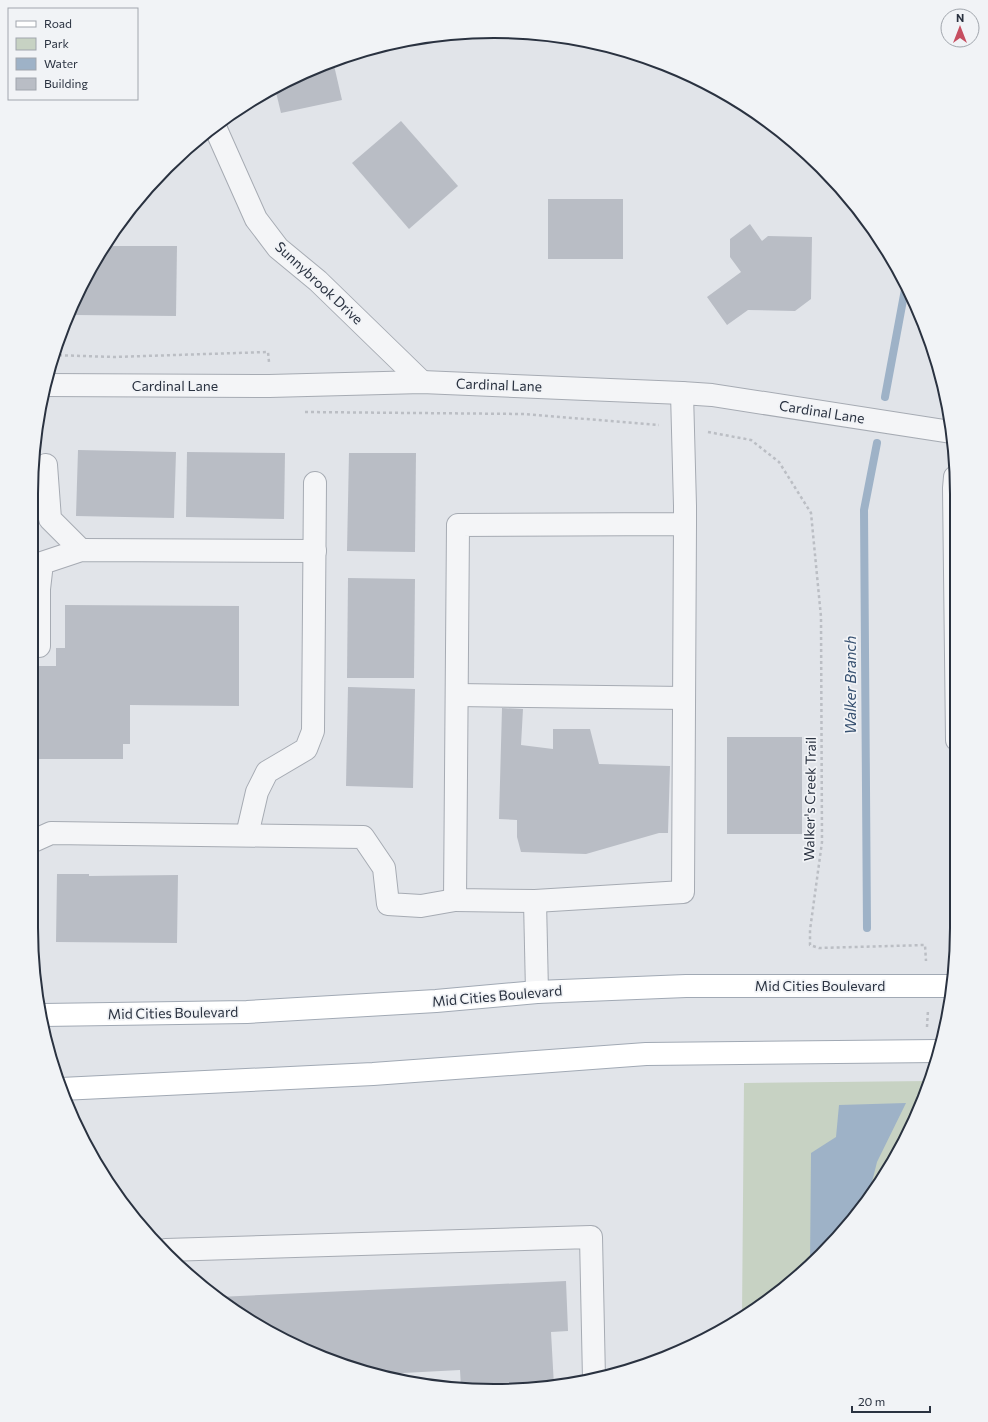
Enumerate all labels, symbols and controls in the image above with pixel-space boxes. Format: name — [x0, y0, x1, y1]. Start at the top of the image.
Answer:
legend — [8, 8, 138, 100]
north arrow — [940, 8, 980, 48]
text: N — [956, 11, 964, 24]
text: Road — [44, 16, 72, 30]
text: Park — [44, 36, 70, 50]
text: Water — [44, 56, 78, 70]
text: Building — [44, 76, 88, 90]
street label: Sunnybrook Drive — [272, 238, 367, 328]
street label: Cardinal Lane — [456, 374, 542, 395]
street label: Cardinal Lane — [132, 377, 218, 394]
street label: Cardinal Lane — [778, 396, 866, 427]
water label: Walker Branch — [841, 636, 859, 734]
street label: Walker's Creek Trail — [800, 737, 819, 861]
street label: Mid Cities Boulevard — [755, 977, 885, 994]
street label: Mid Cities Boulevard — [431, 981, 563, 1010]
street label: Mid Cities Boulevard — [108, 1003, 238, 1022]
scale bar — [852, 1388, 930, 1414]
text: 20 m — [858, 1394, 885, 1408]

